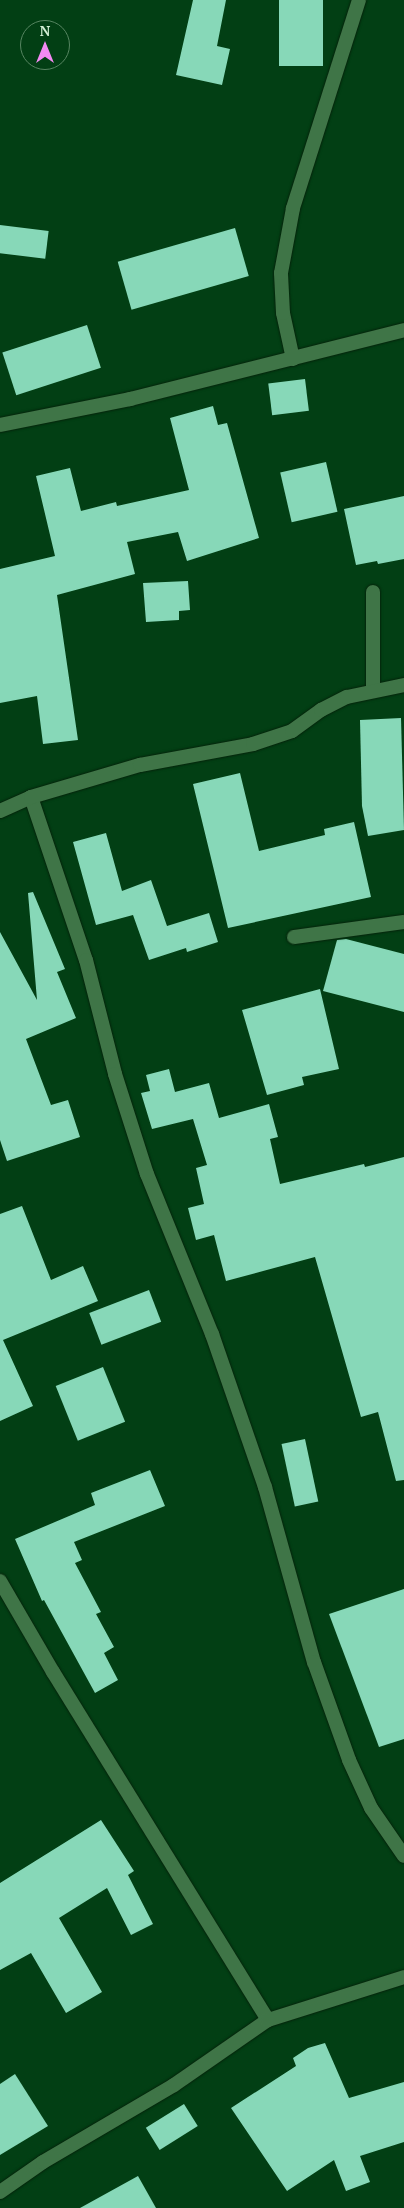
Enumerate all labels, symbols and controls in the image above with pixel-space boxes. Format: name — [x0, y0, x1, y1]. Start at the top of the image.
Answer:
north arrow — [20, 20, 70, 70]
text: N — [40, 21, 50, 40]

